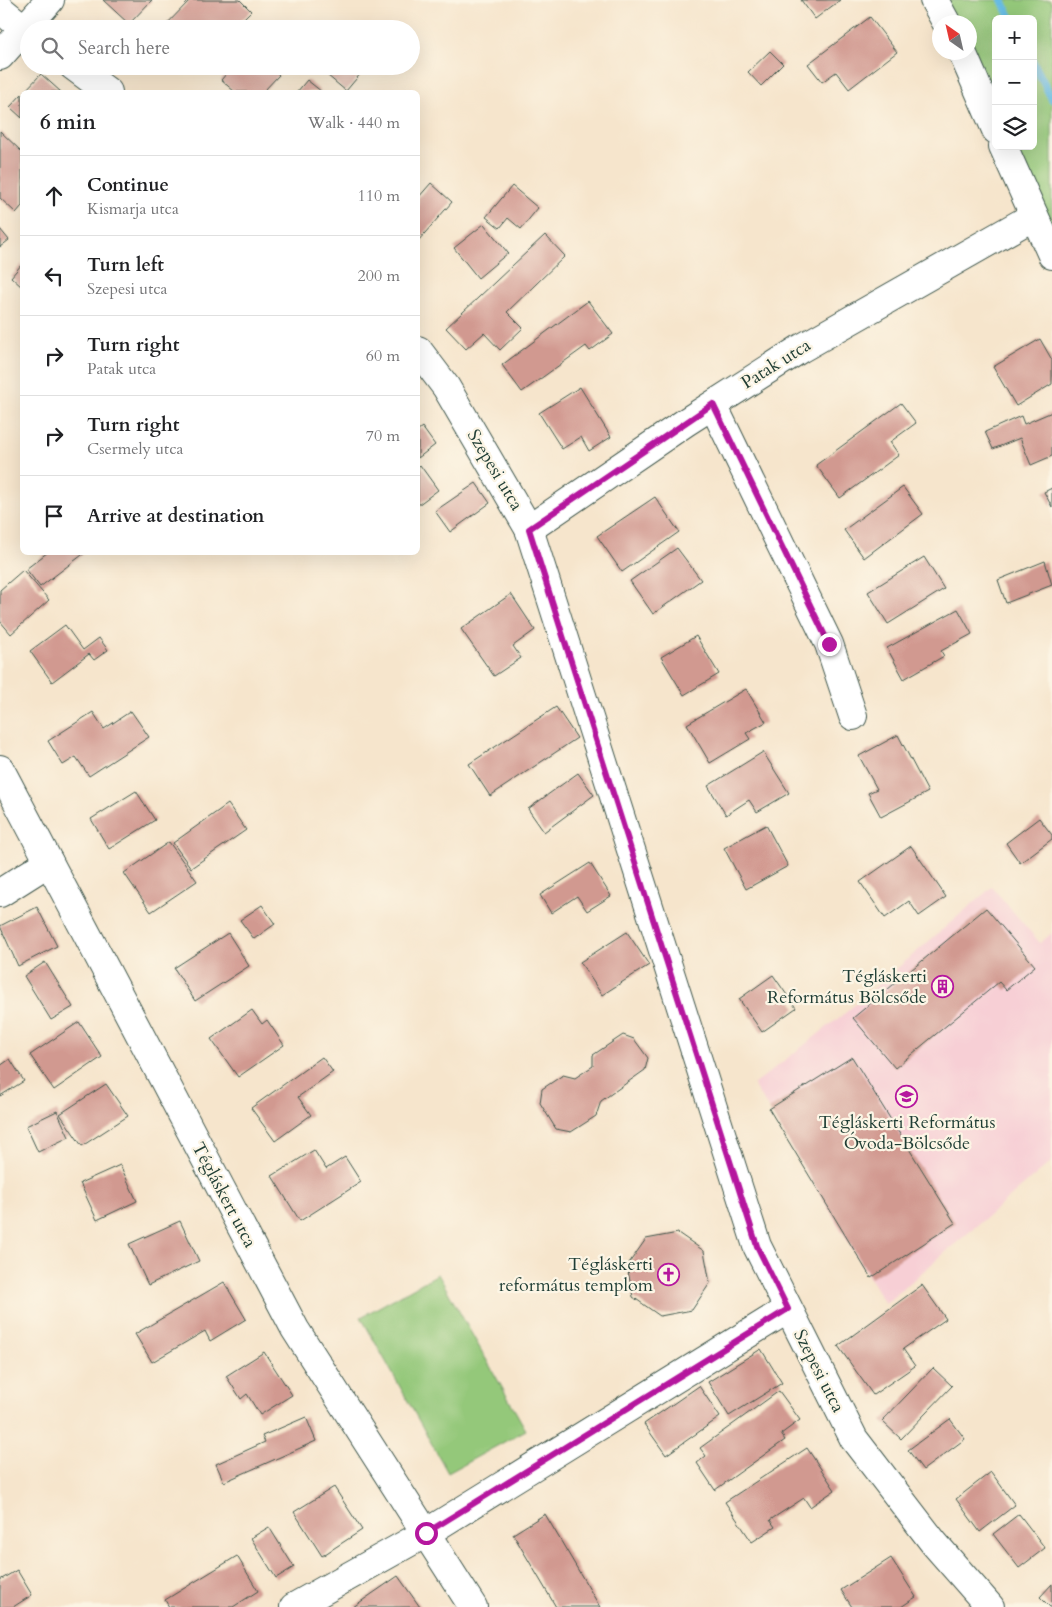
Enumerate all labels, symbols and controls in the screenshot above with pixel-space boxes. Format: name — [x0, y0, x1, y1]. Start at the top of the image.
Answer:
north arrow — [932, 15, 977, 60]
map controls — [992, 15, 1037, 150]
button: + — [992, 15, 1037, 60]
search box — [20, 20, 420, 75]
icon: search — [38, 34, 66, 62]
text: Search here — [78, 35, 170, 61]
button: − — [992, 60, 1037, 105]
button: layers — [992, 105, 1037, 150]
text: 6 min — [40, 108, 96, 137]
text: Walk · 440 m — [308, 112, 400, 134]
text: Continue — [87, 172, 169, 198]
icon: ahead — [40, 182, 68, 210]
text: 110 m — [358, 185, 400, 207]
text: Kismarja utca — [87, 198, 179, 220]
text: Turn left — [87, 252, 164, 278]
icon: left — [40, 262, 68, 290]
text: 200 m — [358, 265, 400, 287]
text: Szepesi utca — [87, 278, 167, 300]
text: Turn right — [87, 332, 179, 358]
street label: Patak utca — [736, 333, 816, 395]
icon: right — [40, 342, 68, 370]
text: 60 m — [366, 345, 400, 367]
text: Patak utca — [87, 358, 156, 380]
text: Turn right — [87, 412, 179, 438]
icon: right — [40, 422, 68, 450]
text: 70 m — [366, 425, 400, 447]
street label: Szepesi utca — [461, 425, 529, 515]
text: Csermely utca — [87, 438, 183, 460]
icon: arrive — [40, 502, 68, 530]
text: Arrive at destination — [87, 503, 264, 529]
route end — [818, 633, 841, 656]
place label: Tégláskerti Református Bölcsőde — [767, 964, 927, 1010]
building icon: Tégláskerti Református Bölcsőde — [931, 974, 955, 998]
school or university icon: Tégláskerti Református Óvoda-Bölcsőde — [895, 1085, 919, 1109]
place label: Tégláskerti Református Óvoda-Bölcsőde — [819, 1110, 995, 1156]
street label: Tégláskert utca — [186, 1138, 262, 1252]
place label: Tégláskerti református templom — [499, 1252, 654, 1298]
church icon: Tégláskerti református templom — [657, 1262, 681, 1286]
street label: Szepesi utca — [787, 1325, 851, 1417]
route start — [415, 1522, 438, 1545]

